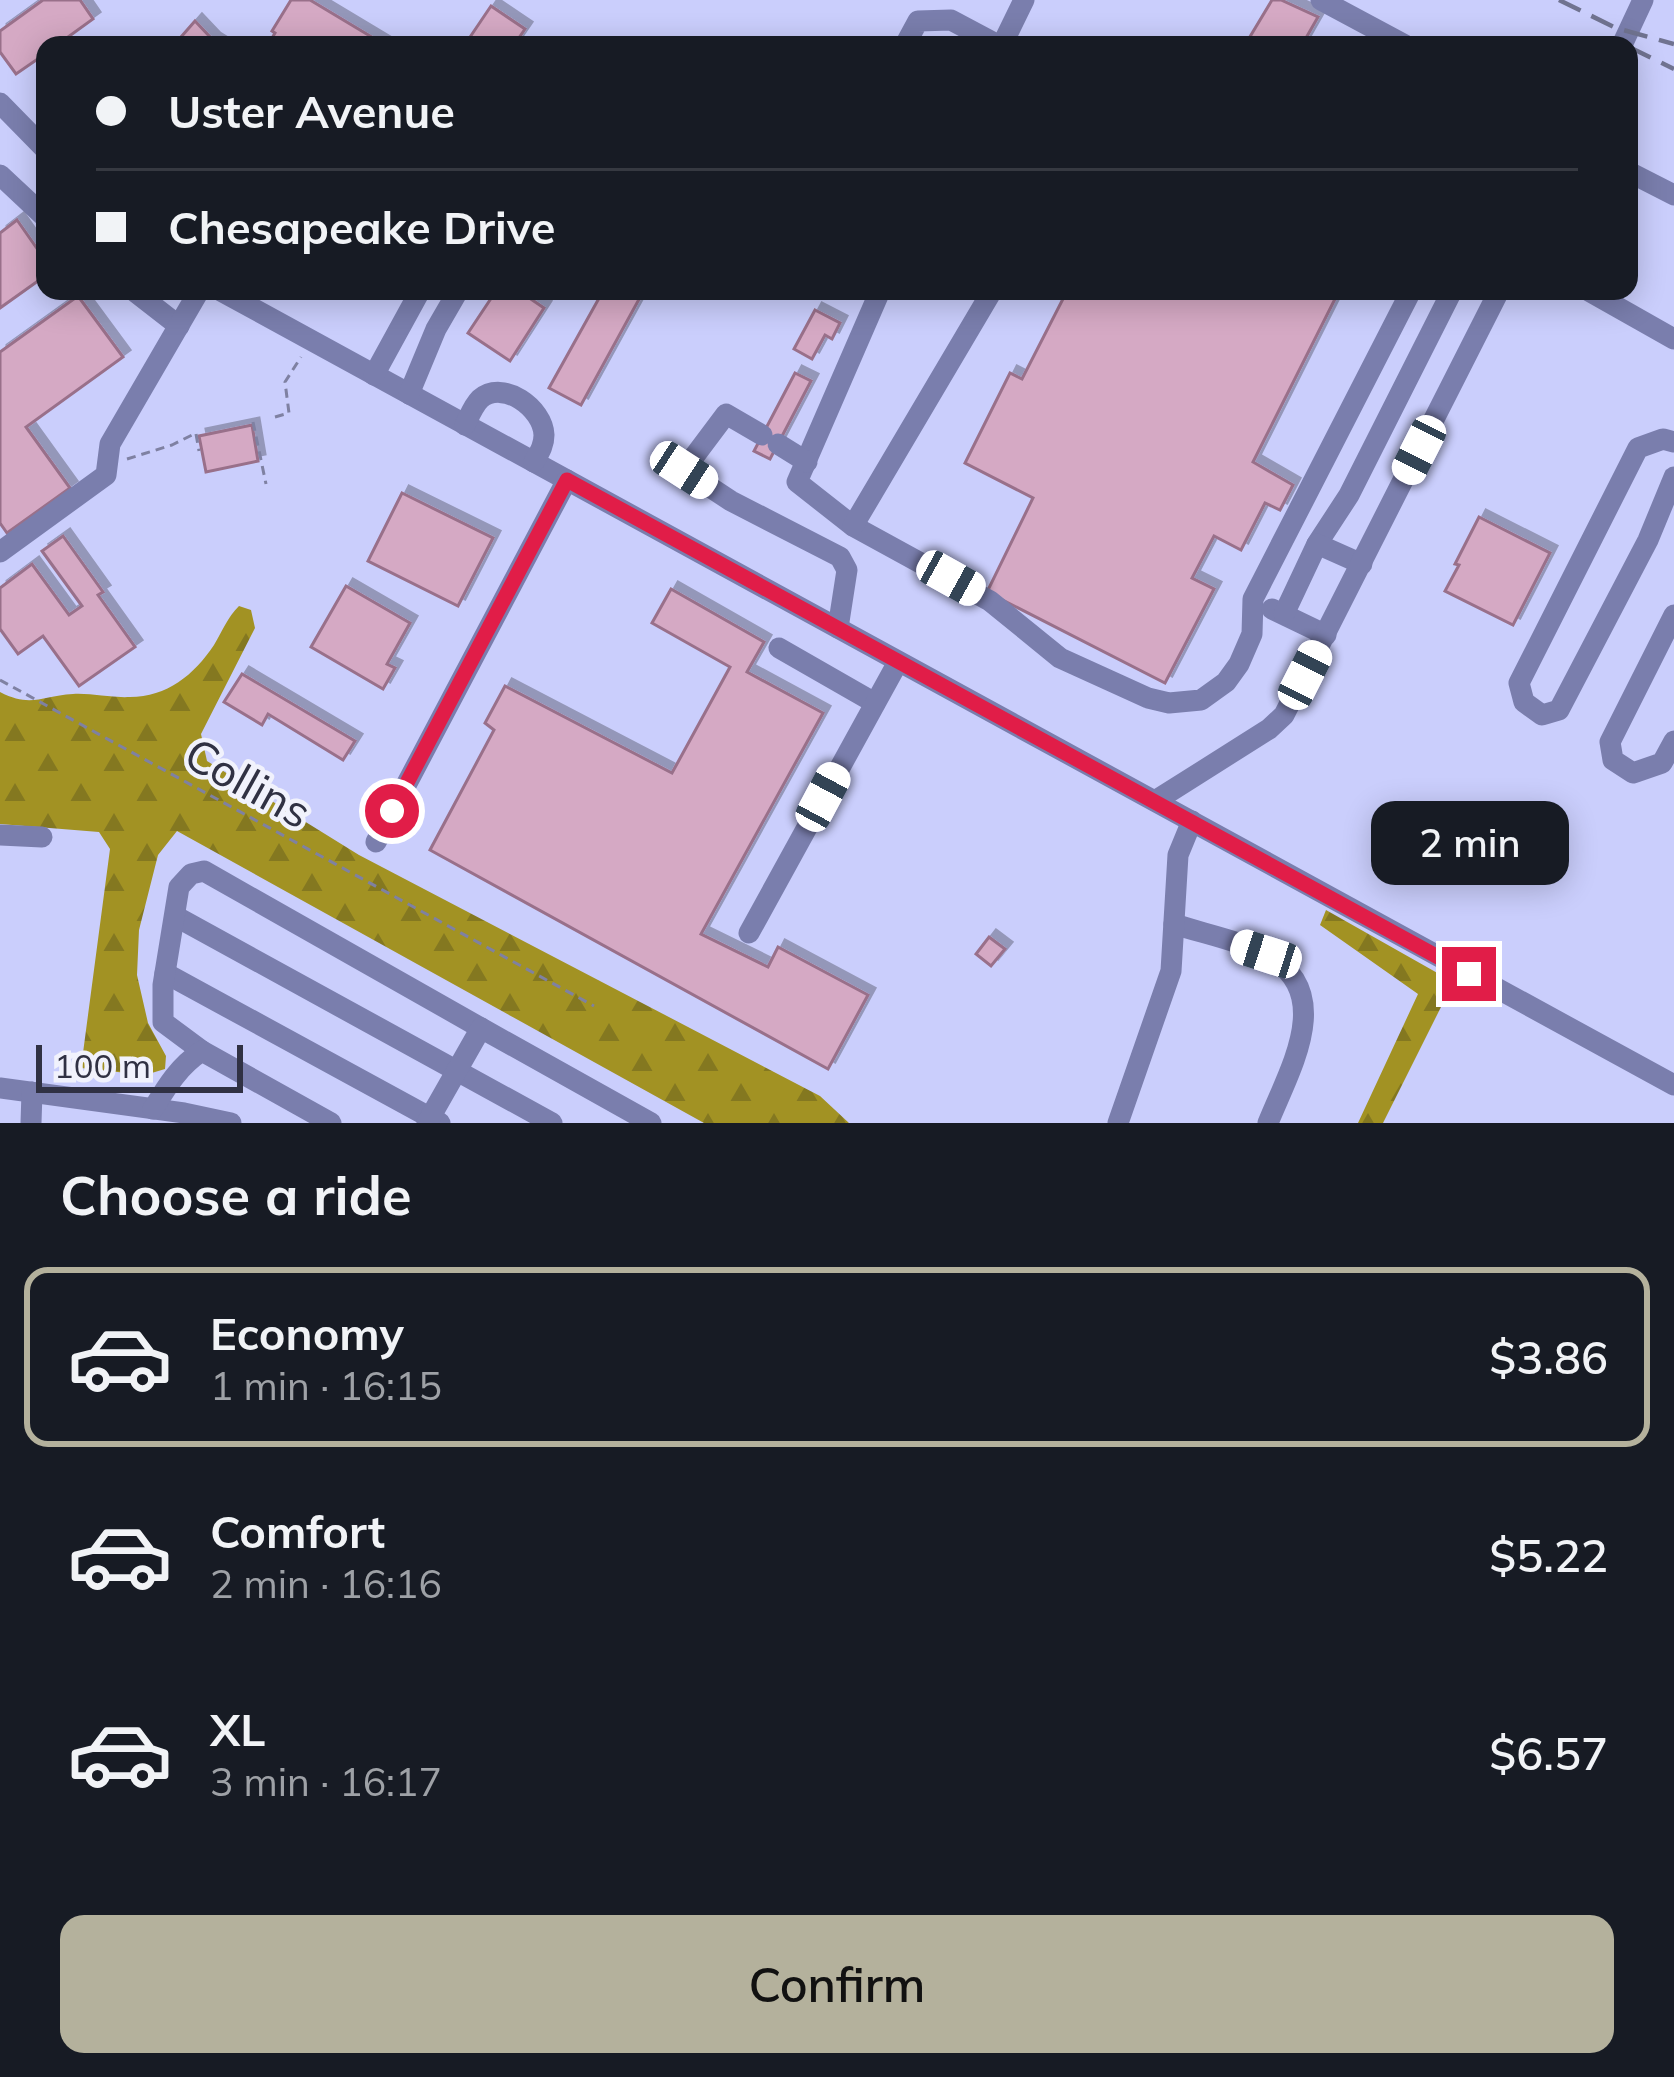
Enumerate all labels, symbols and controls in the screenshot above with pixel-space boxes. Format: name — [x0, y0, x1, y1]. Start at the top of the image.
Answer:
text: Uster Avenue — [168, 83, 455, 139]
text: Chesapeake Drive — [168, 199, 555, 255]
car — [1387, 410, 1451, 490]
car — [644, 435, 724, 505]
car — [911, 545, 991, 611]
car — [1273, 635, 1337, 715]
street label: Collins — [176, 725, 321, 840]
car — [790, 757, 856, 837]
route start — [365, 784, 419, 838]
callout: 2 min — [1370, 800, 1568, 884]
text: 2 min — [1419, 818, 1521, 867]
car — [1226, 926, 1306, 982]
route end — [1442, 947, 1496, 1001]
scale bar — [36, 1039, 243, 1092]
text: 100 m — [54, 1045, 151, 1086]
text: Choose a ride — [60, 1161, 412, 1229]
icon: car — [66, 1303, 174, 1411]
text: Economy — [210, 1305, 404, 1361]
text: $3.86 — [1489, 1329, 1608, 1385]
text: 1 min · 16:15 — [210, 1361, 442, 1410]
icon: car — [66, 1501, 174, 1609]
text: Comfort — [210, 1503, 385, 1559]
text: $5.22 — [1489, 1527, 1608, 1583]
text: 2 min · 16:16 — [210, 1559, 442, 1608]
icon: car — [66, 1699, 174, 1807]
text: XL — [210, 1701, 265, 1757]
text: $6.57 — [1489, 1725, 1608, 1781]
text: 3 min · 16:17 — [210, 1757, 442, 1806]
button: Confirm — [60, 1915, 1614, 2053]

